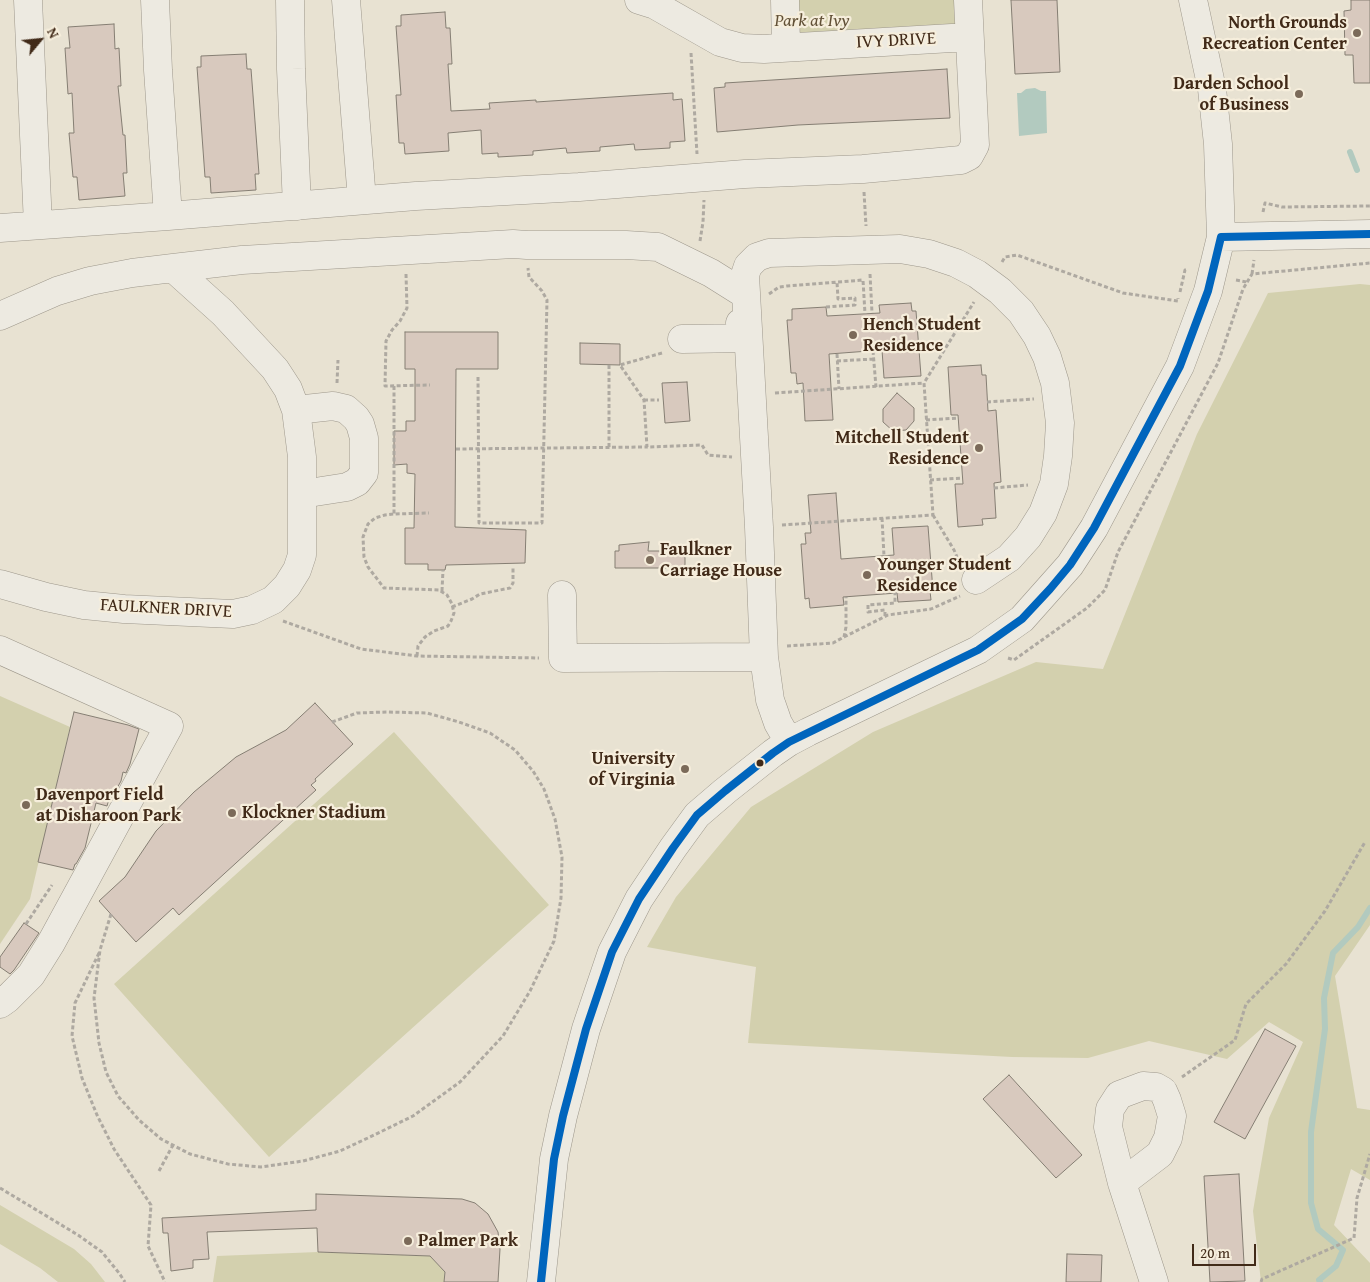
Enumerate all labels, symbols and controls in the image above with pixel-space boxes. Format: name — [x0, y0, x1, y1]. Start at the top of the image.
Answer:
park label: Park at Ivy — [775, 10, 849, 32]
place label: North Grounds Recreation Center — [1202, 12, 1347, 54]
north arrow — [15, 15, 65, 65]
text: N — [42, 24, 64, 42]
marker: North Grounds Recreation Center — [1351, 27, 1363, 39]
street label: IVY DRIVE — [856, 28, 936, 54]
place label: Darden School of Business — [1173, 73, 1289, 116]
marker: Darden School of Business — [1293, 88, 1305, 100]
place label: Hench Student Residence — [863, 314, 981, 356]
marker: Hench Student Residence — [847, 329, 859, 341]
place label: Mitchell Student Residence — [835, 427, 969, 469]
marker: Mitchell Student Residence — [973, 442, 985, 454]
place label: Faulkner Carriage House — [660, 539, 782, 582]
marker: Faulkner Carriage House — [644, 554, 656, 566]
place label: Younger Student Residence — [877, 554, 1011, 596]
marker: Younger Student Residence — [861, 569, 873, 581]
street label: FAULKNER DRIVE — [100, 595, 232, 623]
place label: University of Virginia — [589, 748, 675, 791]
unlabelled marker — [755, 758, 765, 768]
marker: University of Virginia — [679, 763, 691, 775]
place label: Davenport Field at Disharoon Park — [36, 784, 181, 826]
marker: Davenport Field at Disharoon Park — [20, 799, 32, 811]
place label: Klockner Stadium — [242, 802, 386, 824]
marker: Klockner Stadium — [226, 807, 238, 819]
place label: Palmer Park — [418, 1230, 518, 1252]
scale bar — [1195, 1234, 1259, 1266]
marker: Palmer Park — [402, 1235, 414, 1247]
text: 20 m — [1200, 1242, 1230, 1263]

